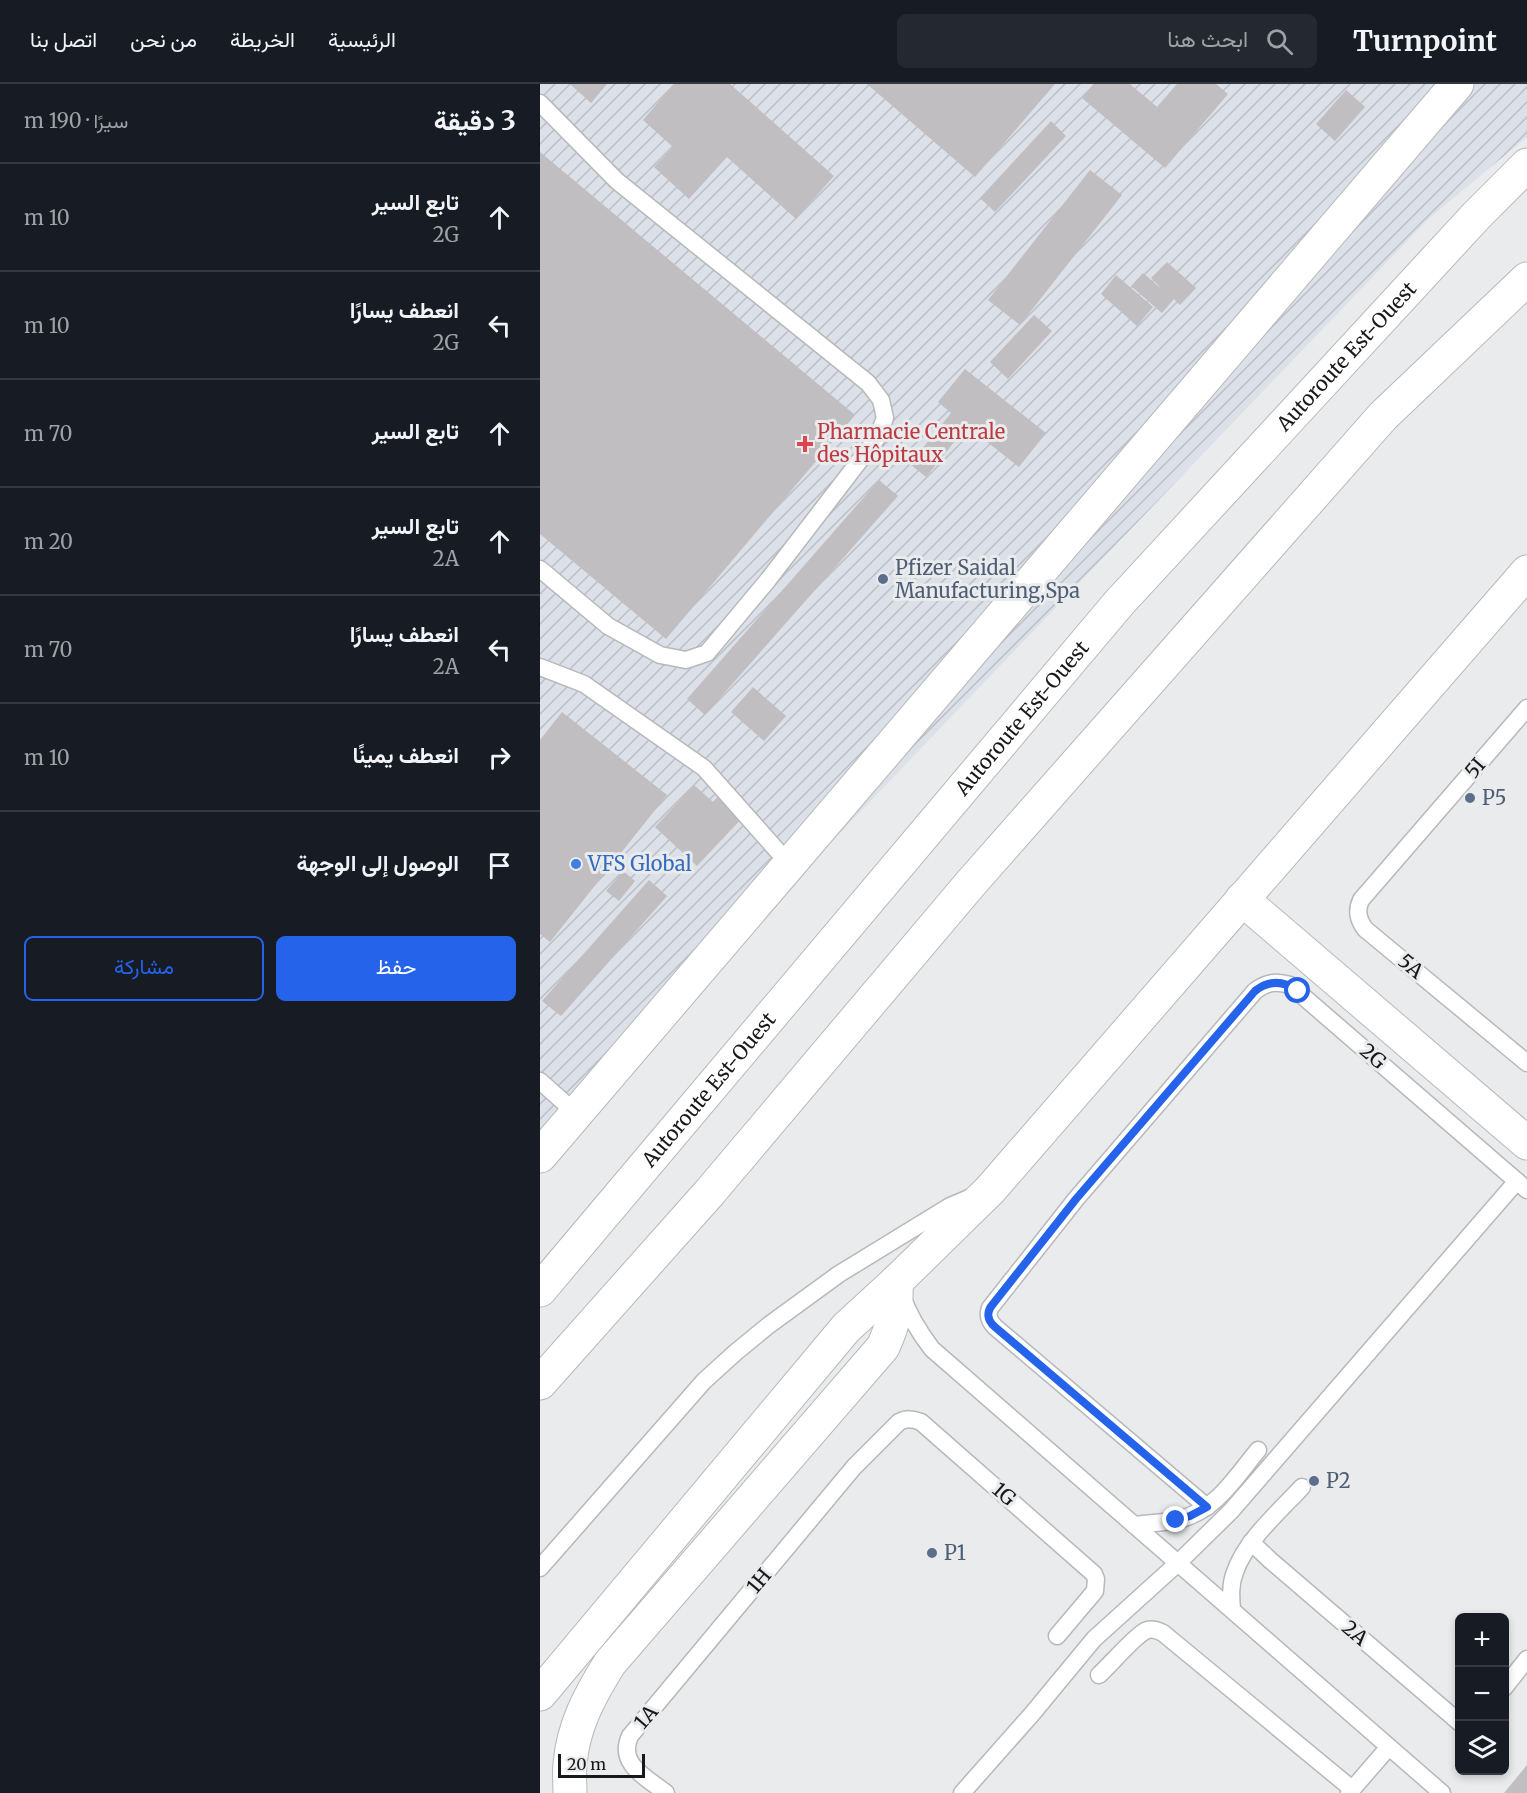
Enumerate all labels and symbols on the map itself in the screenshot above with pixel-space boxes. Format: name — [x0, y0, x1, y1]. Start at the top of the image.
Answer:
street label: Autoroute Est-Ouest — [1270, 276, 1421, 437]
place label: Pharmacie Centrale des Hôpitaux — [817, 419, 1005, 467]
marker: Pharmacie Centrale des Hôpitaux — [798, 437, 812, 451]
place label: Pfizer Saidal Manufacturing,Spa — [895, 555, 1080, 603]
marker: Pfizer Saidal Manufacturing,Spa — [876, 572, 890, 586]
street label: Autoroute Est-Ouest — [949, 635, 1094, 801]
street label: 5I — [1459, 752, 1490, 783]
place label: P5 — [1482, 785, 1506, 810]
marker: P5 — [1463, 791, 1477, 805]
place label: VFS Global — [587, 851, 692, 876]
marker: VFS Global — [569, 857, 583, 871]
street label: 5A — [1394, 948, 1430, 984]
route start — [1284, 977, 1310, 1003]
street label: Autoroute Est-Ouest — [636, 1007, 781, 1173]
street label: 2G — [1355, 1038, 1392, 1074]
place label: P2 — [1326, 1468, 1351, 1493]
marker: P2 — [1307, 1474, 1321, 1488]
street label: 1G — [987, 1477, 1022, 1511]
route end — [1162, 1506, 1188, 1532]
place label: P1 — [944, 1540, 966, 1565]
marker: P1 — [925, 1546, 939, 1560]
street label: 1H — [741, 1563, 776, 1598]
street label: 2A — [1337, 1615, 1374, 1651]
street label: 1A — [628, 1699, 663, 1734]
scale bar — [558, 1751, 645, 1778]

